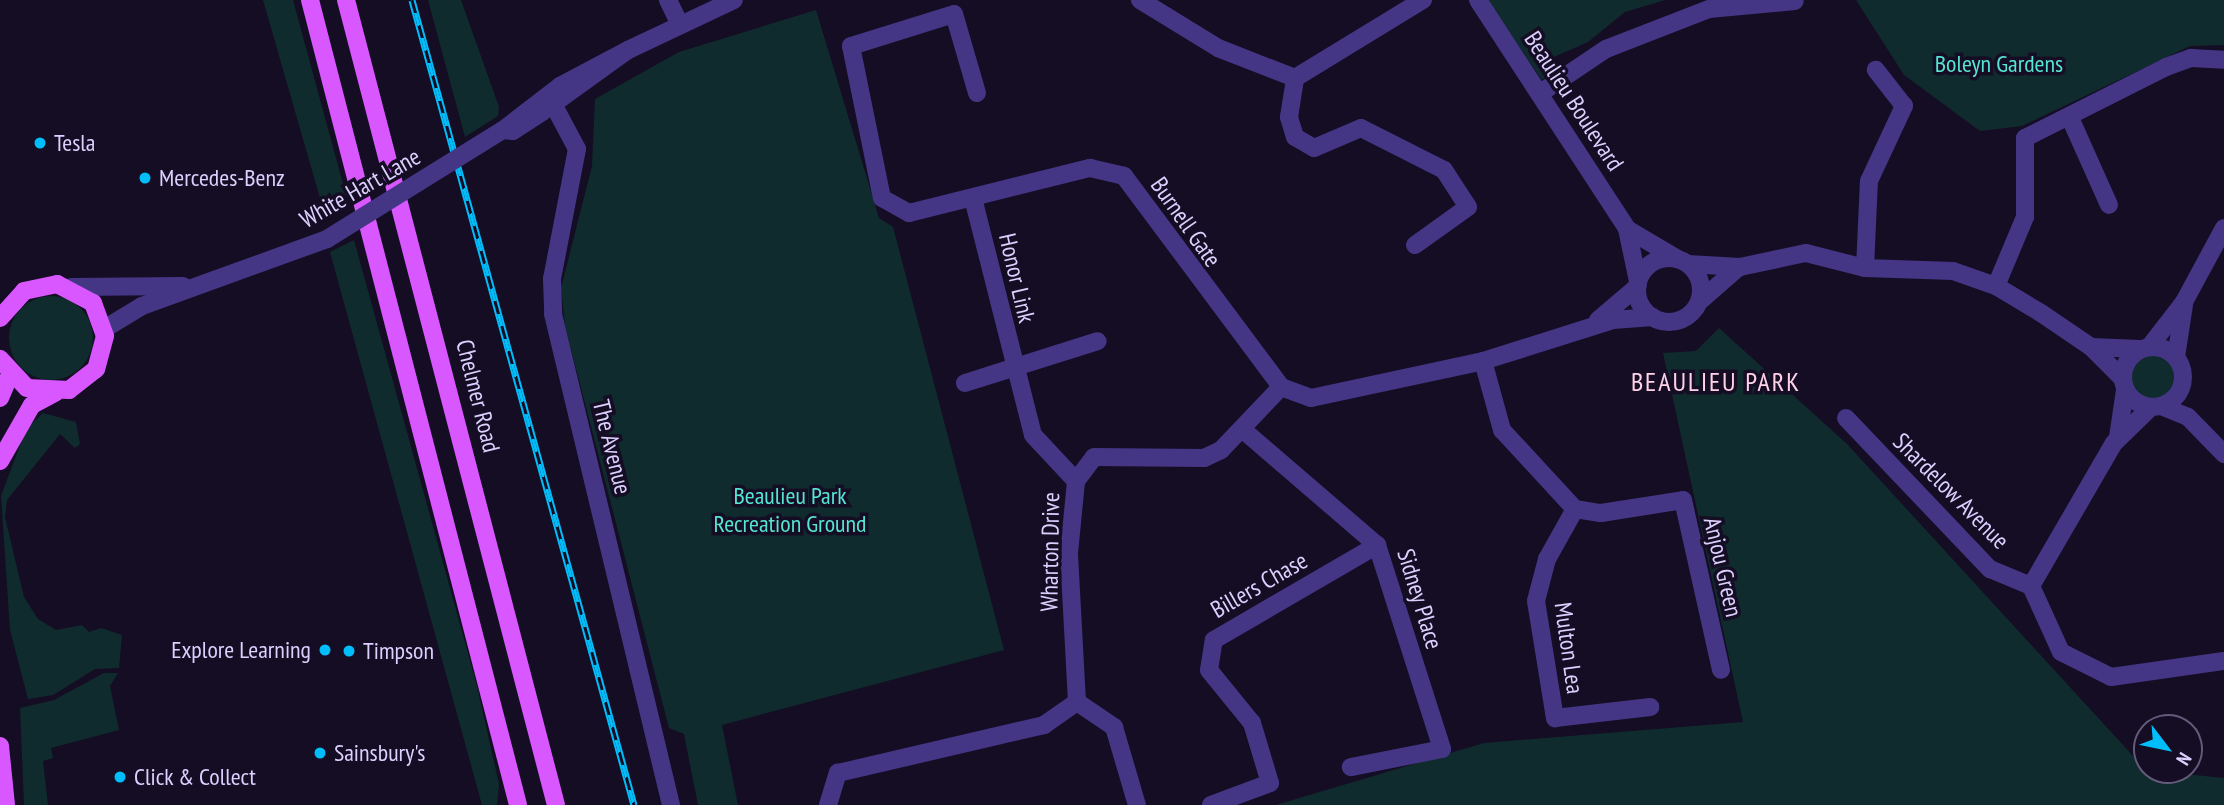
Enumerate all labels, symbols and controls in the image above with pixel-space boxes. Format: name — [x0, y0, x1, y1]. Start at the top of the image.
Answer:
street label: Beaulieu Boulevard — [1518, 26, 1630, 176]
park label: Boleyn Gardens — [1935, 50, 2063, 78]
place label: Tesla — [54, 129, 95, 157]
marker: Tesla — [32, 135, 48, 151]
street label: White Hart Lane — [295, 142, 425, 234]
place label: Mercedes-Benz — [159, 164, 285, 192]
marker: Mercedes-Benz — [137, 170, 153, 186]
street label: Burnell Gate — [1145, 172, 1227, 272]
street label: Honor Link — [993, 231, 1041, 325]
street label: Chelmer Road — [450, 337, 506, 455]
district label: BEAULIEU PARK — [1633, 366, 1799, 398]
street label: The Avenue — [586, 396, 638, 498]
street label: Shardelow Avenue — [1887, 427, 2015, 555]
park label: Beaulieu Park Recreation Ground — [714, 482, 866, 538]
street label: Wharton Drive — [1035, 492, 1065, 612]
street label: Anjou Green — [1698, 514, 1748, 620]
street label: Sidney Place — [1391, 545, 1449, 653]
street label: Billers Chase — [1206, 546, 1312, 624]
street label: Multon Lea — [1548, 600, 1590, 696]
place label: Explore Learning — [171, 636, 311, 664]
place label: Timpson — [363, 637, 434, 665]
marker: Explore Learning — [317, 642, 333, 658]
marker: Timpson — [341, 643, 357, 659]
north arrow — [2133, 714, 2203, 784]
place label: Sainsbury's — [334, 739, 425, 767]
marker: Sainsbury's — [312, 745, 328, 761]
text: N — [2171, 748, 2197, 770]
place label: Click & Collect — [134, 763, 256, 791]
marker: Click & Collect — [112, 769, 128, 785]

